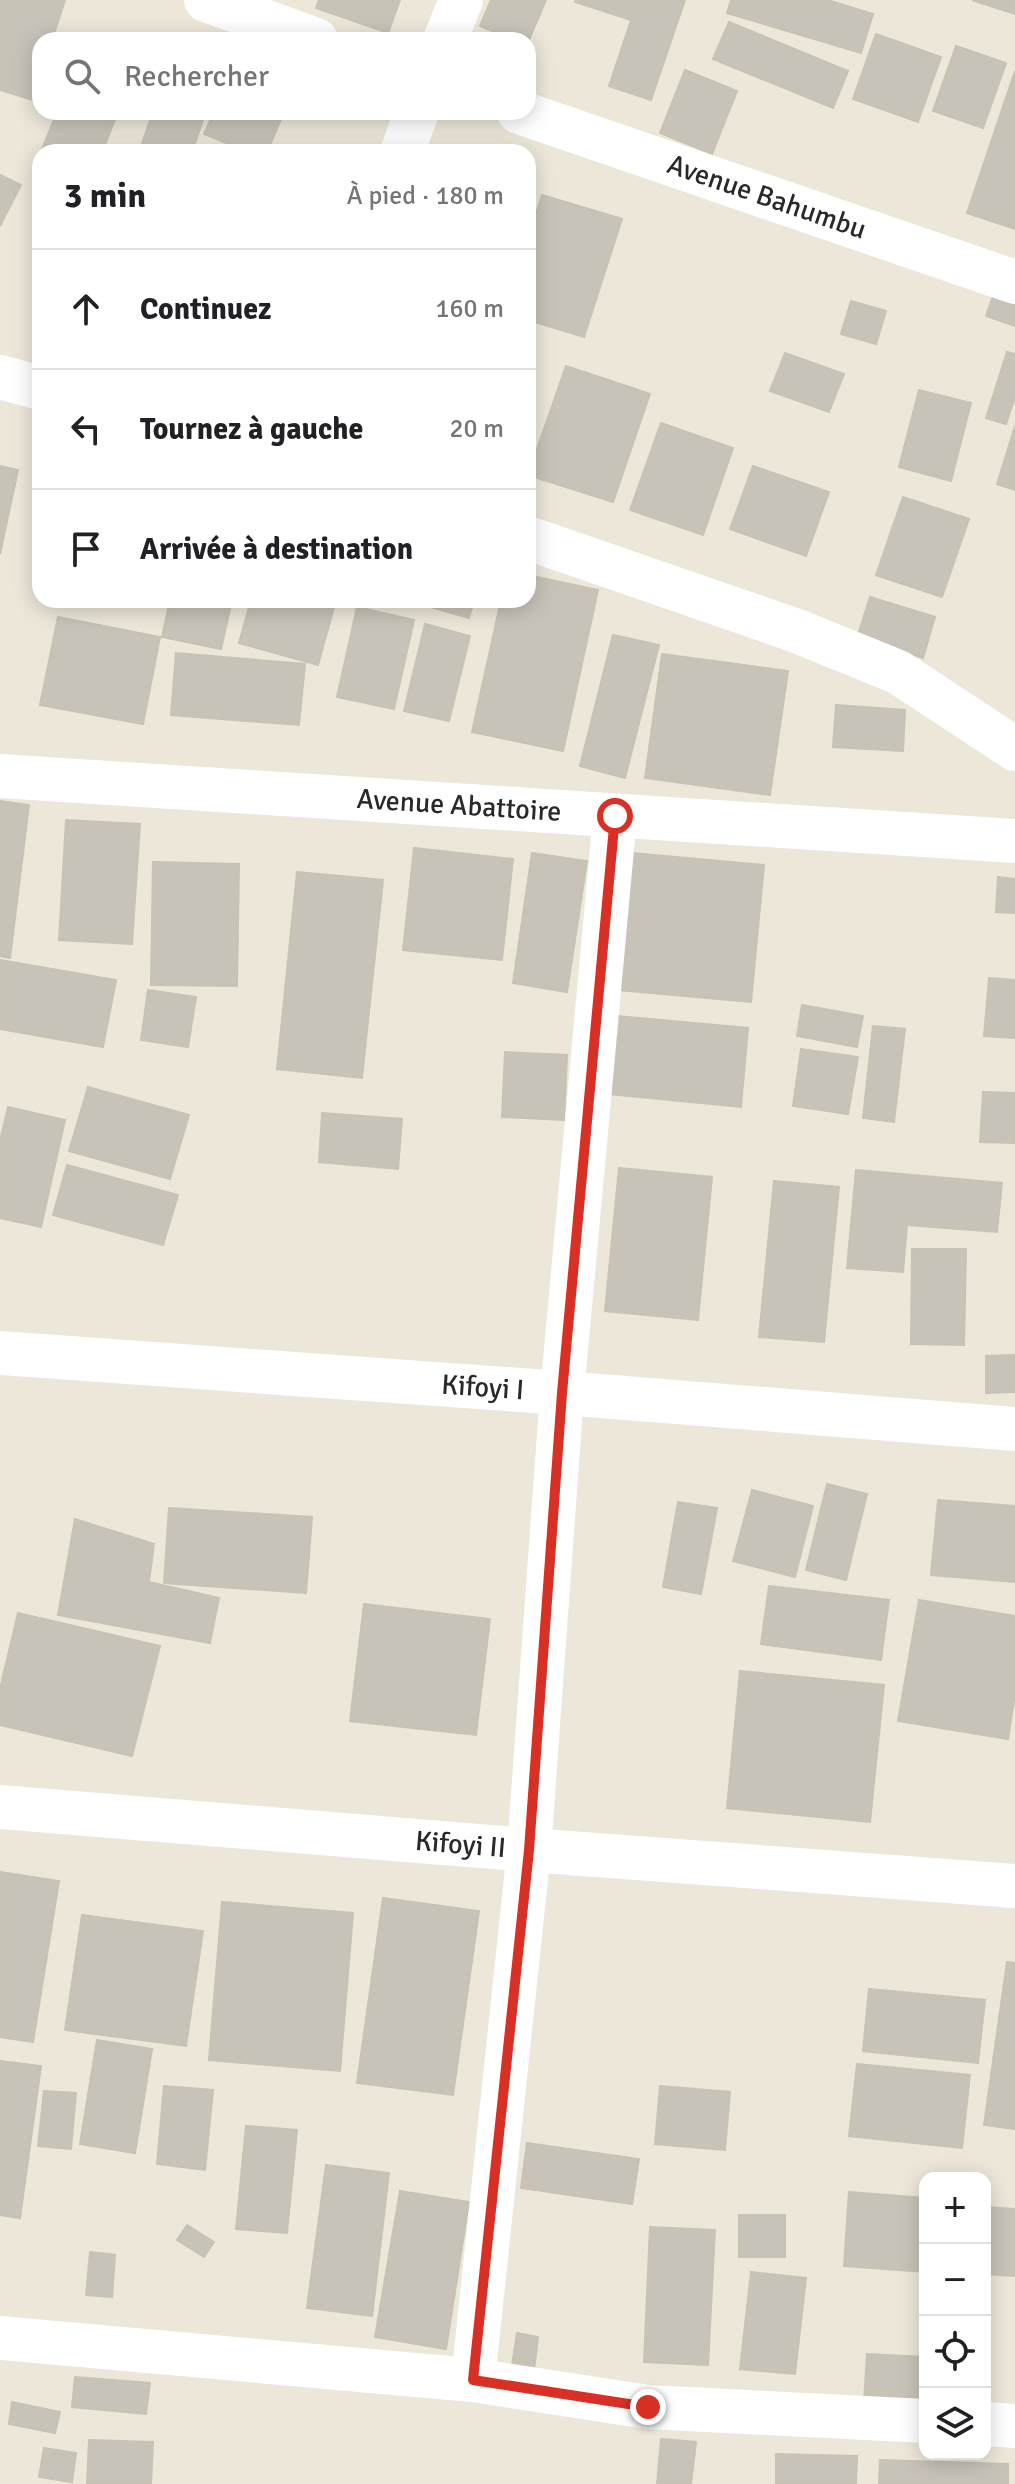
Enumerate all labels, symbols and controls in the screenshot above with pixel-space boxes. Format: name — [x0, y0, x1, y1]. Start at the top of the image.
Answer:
search box — [32, 32, 536, 120]
icon: search — [60, 54, 104, 98]
text: Rechercher — [124, 58, 269, 95]
street label: Avenue Bahumbu — [663, 147, 871, 247]
text: 3 min — [64, 175, 146, 217]
text: À pied · 180 m — [347, 180, 504, 212]
icon: ahead — [64, 287, 108, 331]
text: Continuez — [140, 291, 272, 328]
text: 160 m — [435, 293, 504, 325]
icon: left — [64, 407, 108, 451]
text: Tournez à gauche — [140, 411, 363, 448]
text: 20 m — [449, 413, 504, 445]
icon: arrive — [64, 527, 108, 571]
text: Arrivée à destination — [140, 531, 413, 568]
street label: Avenue Abattoire — [356, 782, 562, 829]
route start — [597, 798, 633, 834]
street label: Kifoyi I — [440, 1367, 525, 1407]
street label: Kifoyi II — [414, 1824, 507, 1865]
map controls — [919, 2172, 991, 2460]
button: + — [919, 2172, 991, 2244]
button: − — [919, 2244, 991, 2316]
button: locate — [919, 2316, 991, 2388]
button: layers — [919, 2388, 991, 2460]
route end — [630, 2389, 666, 2425]

